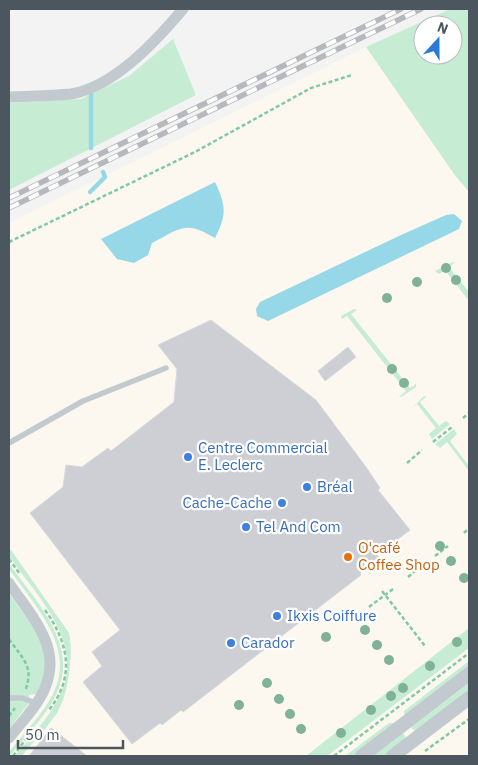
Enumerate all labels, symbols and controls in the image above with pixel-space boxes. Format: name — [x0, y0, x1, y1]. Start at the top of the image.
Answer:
north arrow — [413, 15, 463, 65]
text: N — [435, 18, 451, 38]
place label: Centre Commercial E. Leclerc — [198, 438, 328, 474]
marker: Centre Commercial E. Leclerc — [182, 451, 194, 463]
place label: Bréal — [317, 477, 353, 496]
marker: Bréal — [301, 481, 313, 493]
place label: Cache-Cache — [182, 493, 272, 512]
marker: Cache-Cache — [276, 497, 288, 509]
place label: Tel And Com — [256, 517, 341, 536]
marker: Tel And Com — [240, 521, 252, 533]
place label: O'café Coffee Shop — [358, 538, 440, 574]
marker: O'café Coffee Shop — [342, 551, 354, 563]
place label: Ikxis Coiffure — [287, 606, 376, 625]
marker: Ikxis Coiffure — [271, 610, 283, 622]
place label: Carador — [241, 633, 295, 652]
marker: Carador — [225, 637, 237, 649]
scale bar — [18, 718, 122, 750]
text: 50 m — [25, 725, 60, 744]

